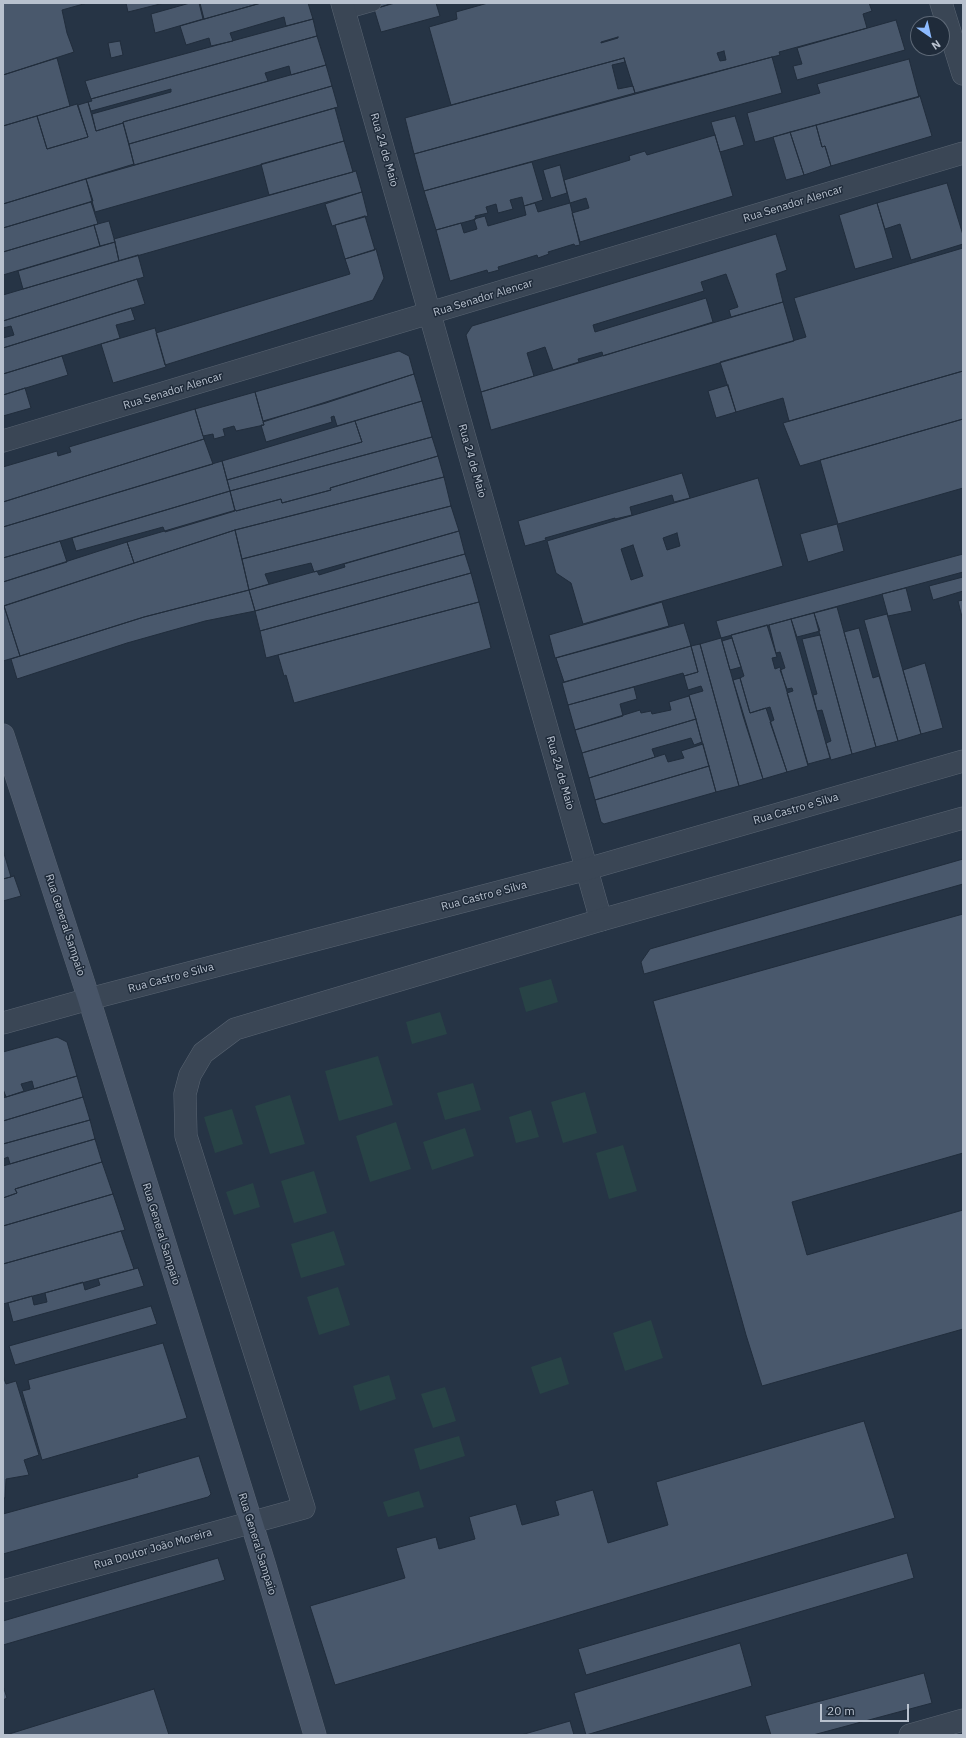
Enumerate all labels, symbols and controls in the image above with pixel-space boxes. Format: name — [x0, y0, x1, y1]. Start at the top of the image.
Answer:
north arrow — [910, 16, 950, 56]
text: N — [929, 37, 943, 53]
street label: Rua 24 de Maio — [367, 112, 401, 188]
street label: Rua Senador Alencar — [742, 183, 844, 225]
street label: Rua Senador Alencar — [432, 277, 534, 319]
street label: Rua Senador Alencar — [122, 370, 224, 412]
street label: Rua 24 de Maio — [455, 423, 489, 499]
street label: Rua 24 de Maio — [543, 735, 577, 811]
street label: Rua Castro e Silva — [752, 791, 840, 827]
street label: Rua General Sampaio — [42, 872, 88, 978]
street label: Rua Castro e Silva — [440, 878, 528, 914]
street label: Rua Castro e Silva — [127, 960, 215, 996]
street label: Rua General Sampaio — [139, 1181, 183, 1287]
street label: Rua General Sampaio — [235, 1491, 279, 1597]
street label: Rua Doutor João Moreira — [92, 1526, 214, 1572]
scale bar — [822, 1696, 911, 1722]
text: 20 m — [827, 1703, 855, 1718]

